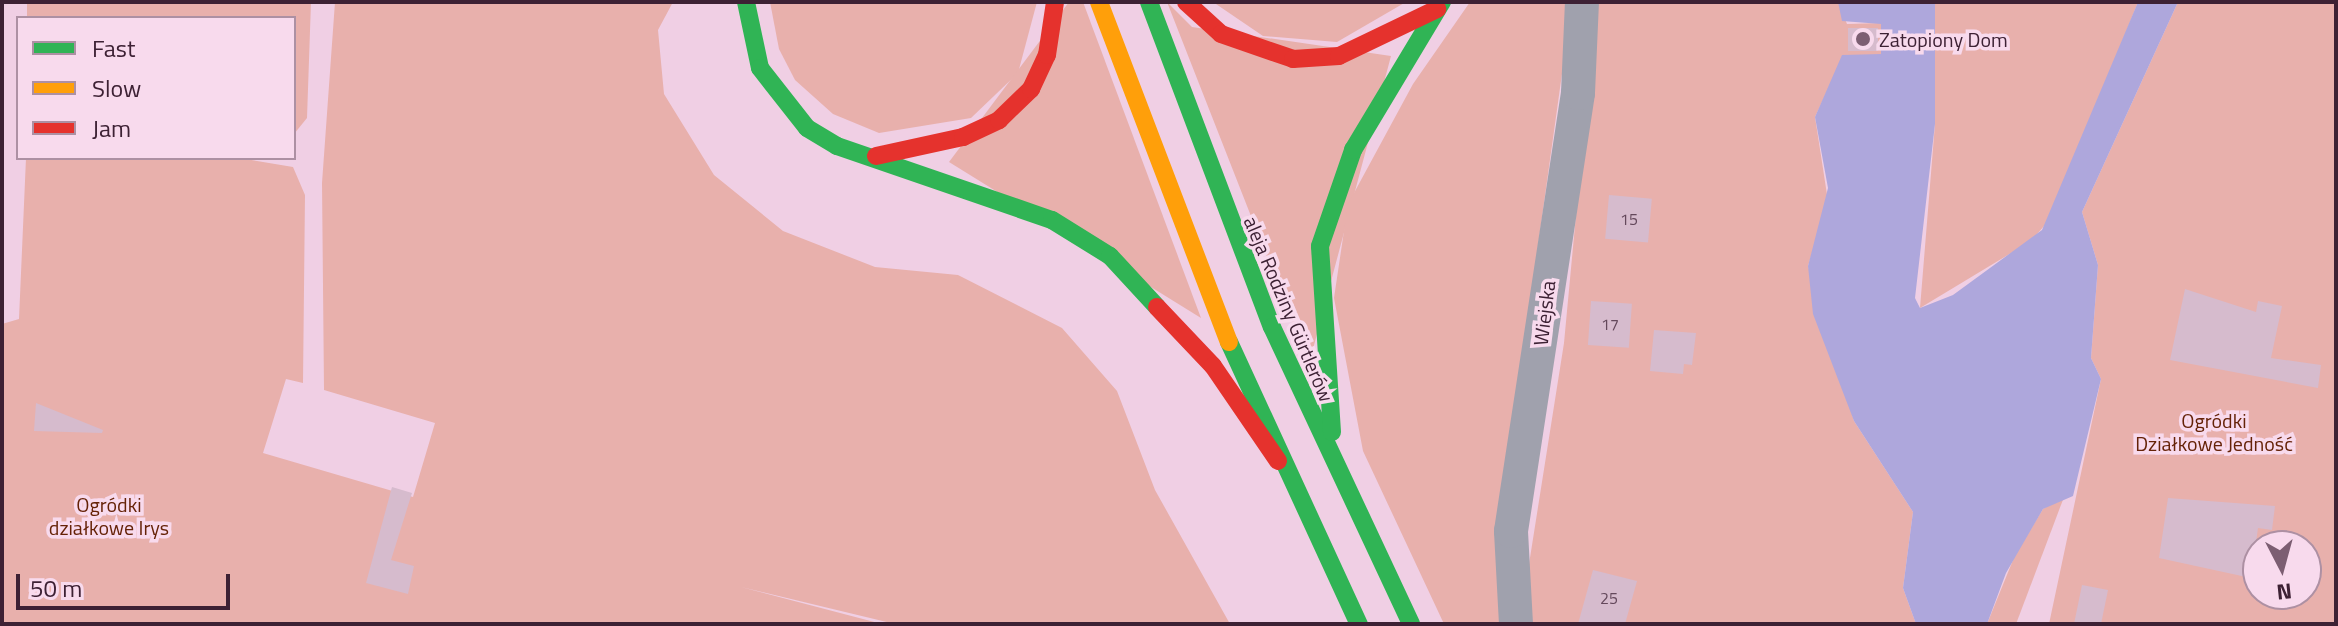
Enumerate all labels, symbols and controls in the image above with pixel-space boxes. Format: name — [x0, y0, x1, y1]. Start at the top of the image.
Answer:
legend — [16, 16, 296, 160]
place label: Zatopiony Dom — [1879, 27, 2008, 51]
text: Fast — [92, 30, 135, 66]
marker: Zatopiony Dom — [1854, 30, 1872, 48]
text: Slow — [92, 70, 141, 106]
text: Jam — [92, 110, 131, 146]
house number: 15 — [1620, 209, 1638, 229]
street label: aleja Rodziny Gürtlerów — [1239, 213, 1339, 405]
street label: Wiejska — [1528, 279, 1560, 347]
house number: 17 — [1601, 314, 1619, 334]
park label: Ogródki Działkowe Jedność — [2135, 409, 2293, 456]
park label: Ogródki działkowe Irys — [49, 493, 169, 540]
north arrow — [2242, 530, 2322, 610]
scale bar — [20, 558, 234, 608]
text: 50 m — [30, 570, 82, 606]
text: N — [2275, 574, 2294, 610]
house number: 25 — [1600, 588, 1618, 608]

